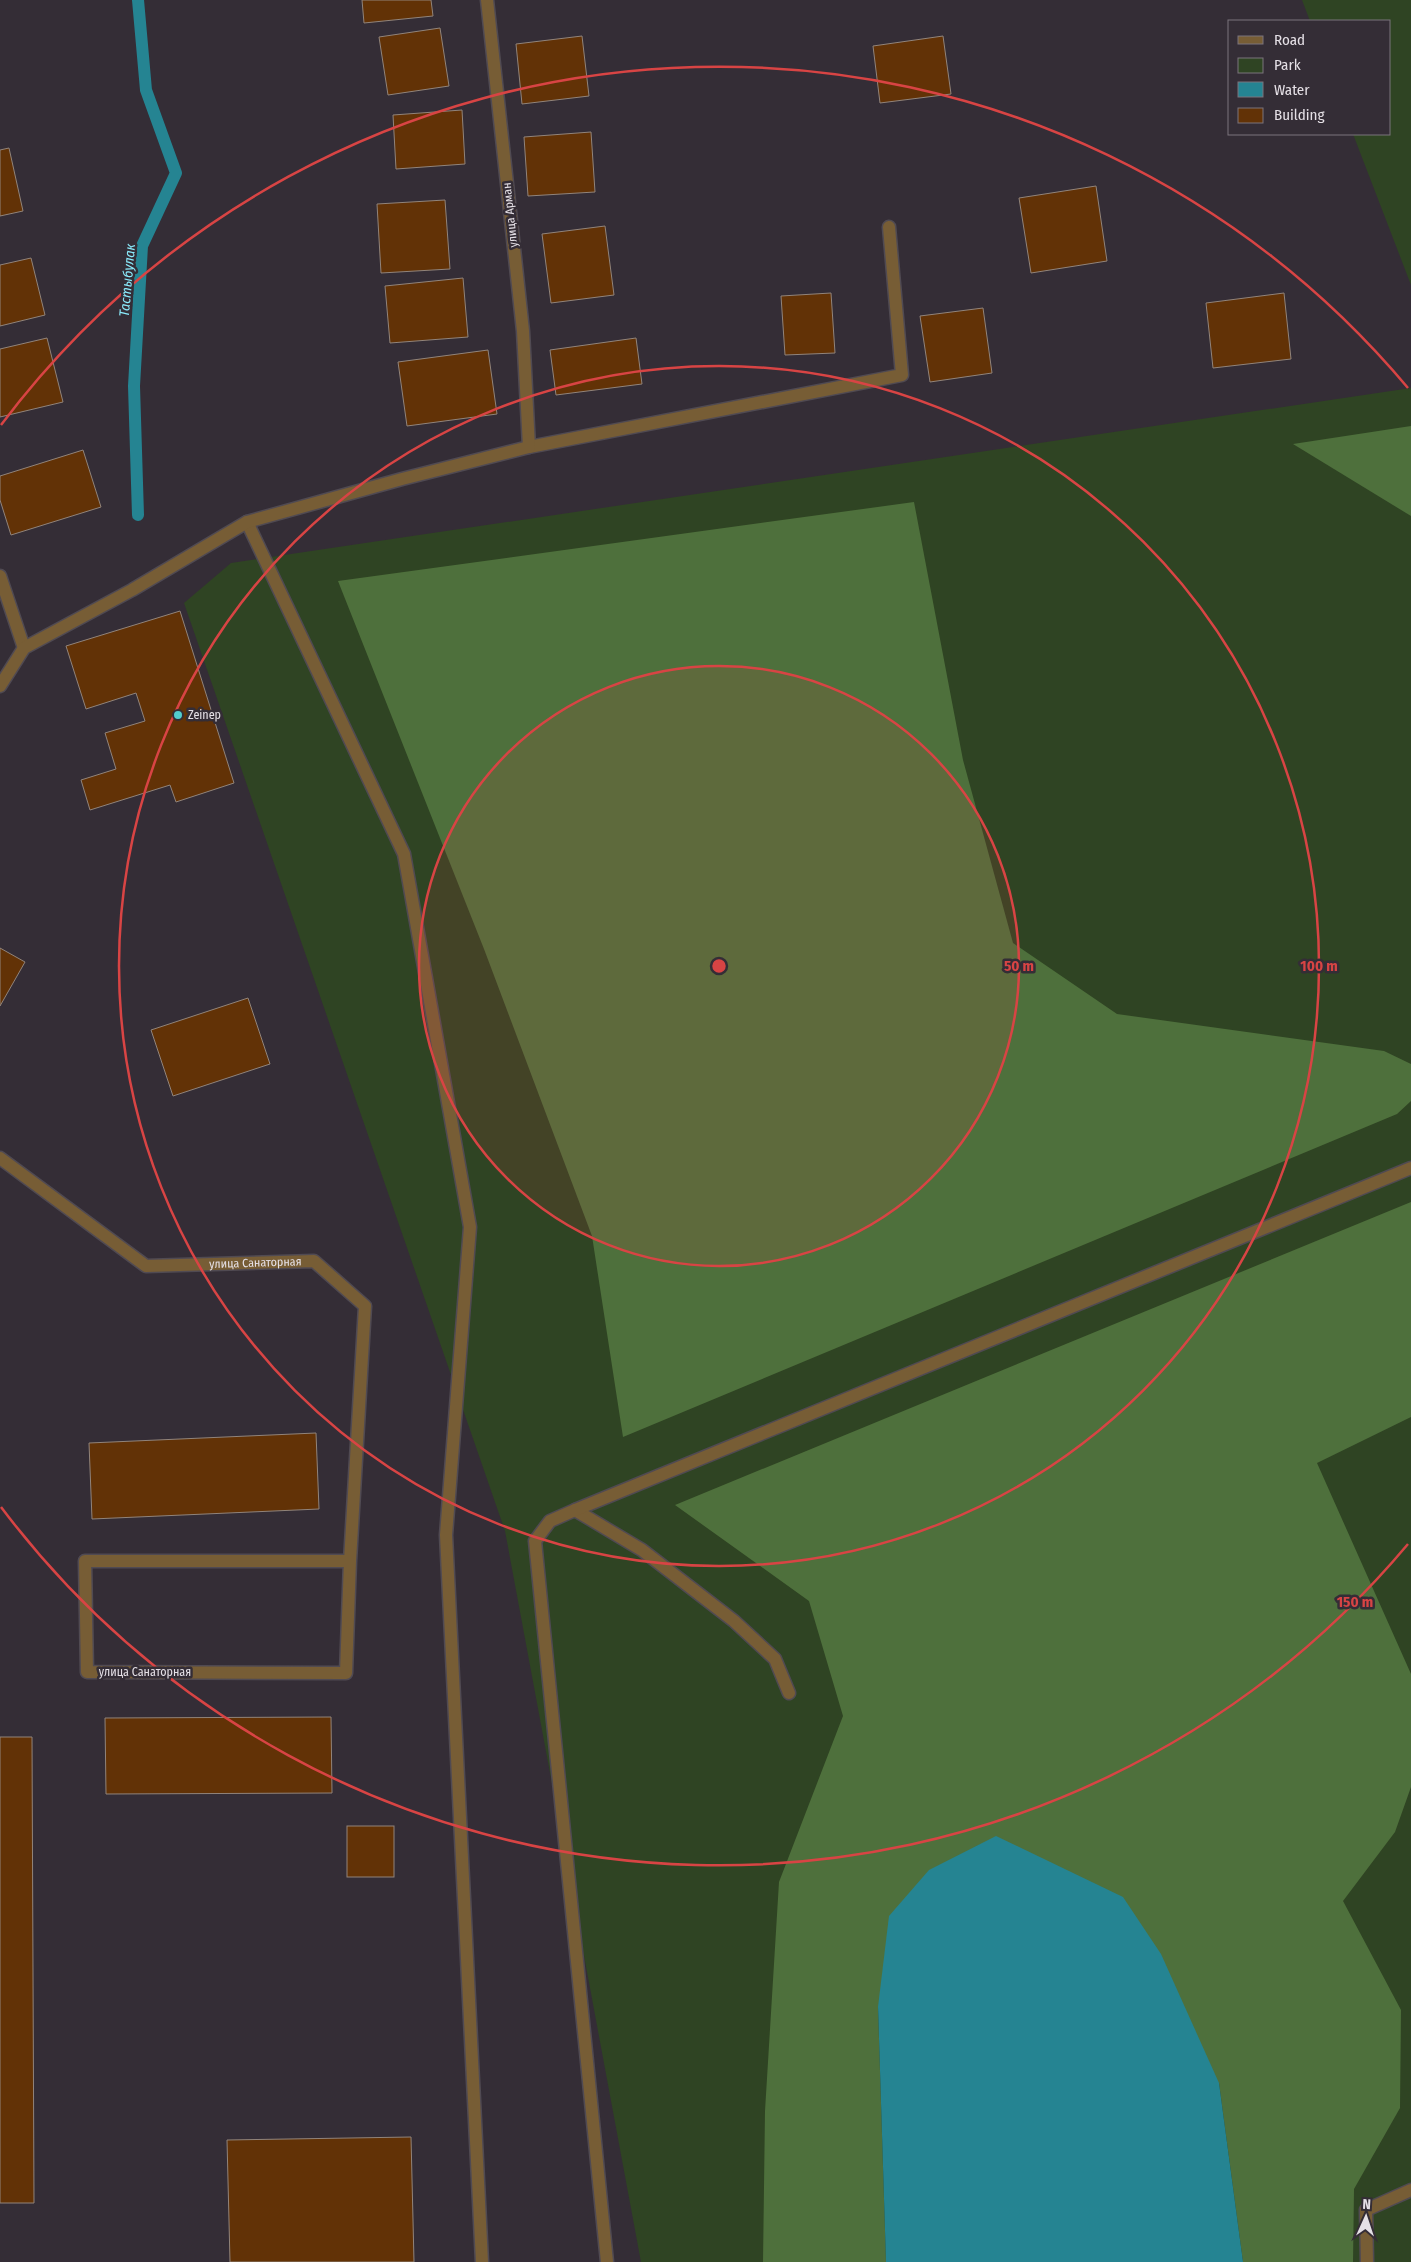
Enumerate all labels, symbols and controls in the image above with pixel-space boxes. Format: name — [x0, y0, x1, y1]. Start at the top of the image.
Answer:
legend — [1228, 20, 1391, 135]
text: Road — [1274, 31, 1305, 49]
text: Park — [1274, 56, 1301, 74]
text: Water — [1274, 81, 1310, 99]
text: Building — [1274, 106, 1325, 124]
street label: улица Арман — [500, 182, 520, 248]
water label: Тастыбулак — [116, 243, 139, 317]
place label: Zeinep — [188, 708, 221, 722]
marker: Zeinep — [172, 709, 184, 721]
centre of rings — [710, 957, 728, 975]
text: 50 m — [1004, 957, 1034, 975]
text: 100 m — [1300, 957, 1338, 975]
street label: улица Санаторная — [209, 1254, 302, 1271]
text: 150 m — [1337, 1593, 1373, 1611]
street label: улица Санаторная — [99, 1665, 191, 1679]
north arrow — [1341, 2192, 1391, 2242]
text: N — [1362, 2196, 1371, 2213]

